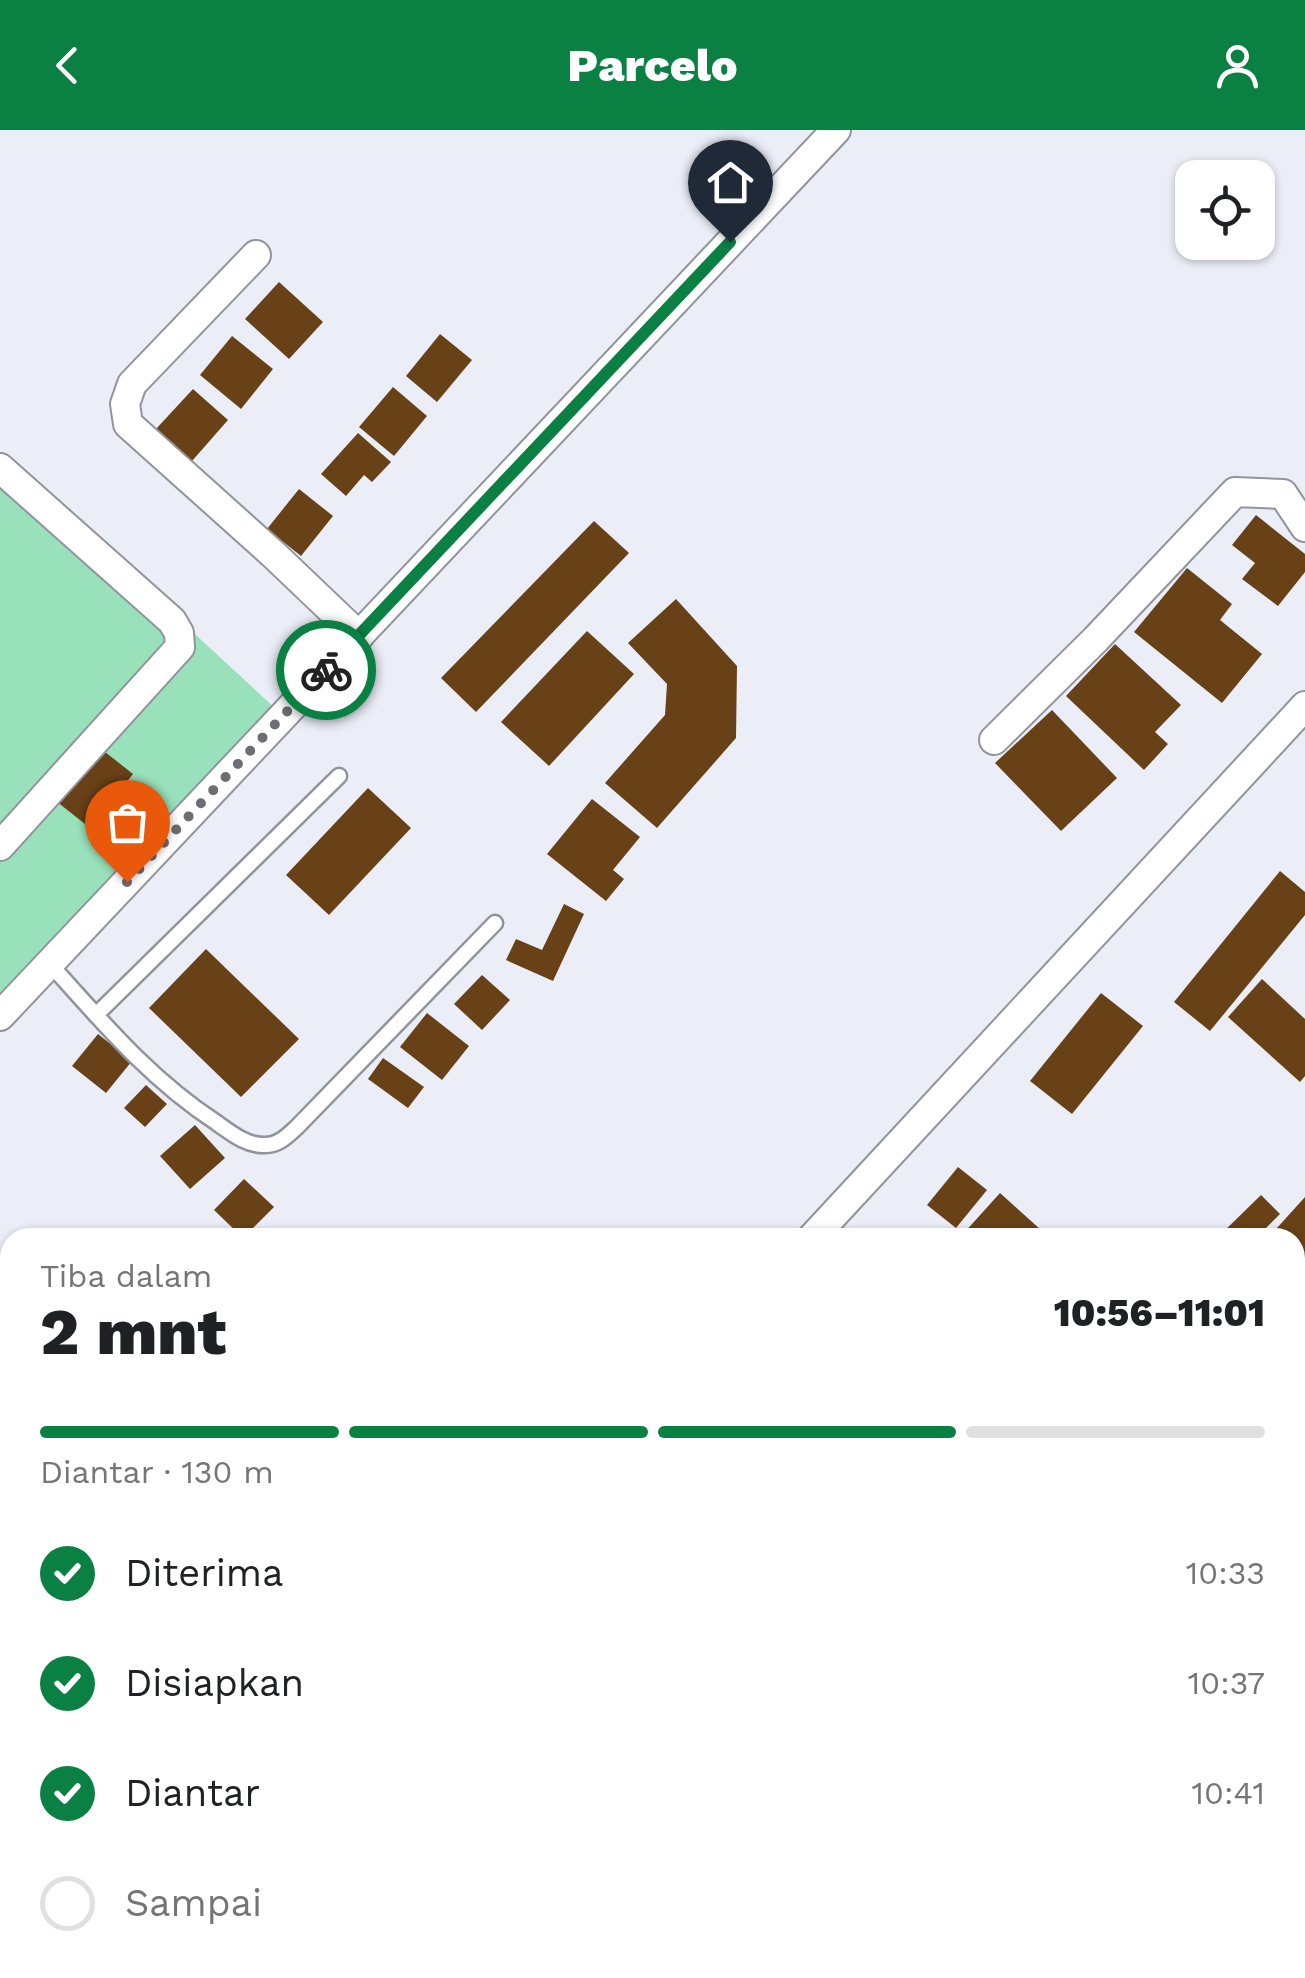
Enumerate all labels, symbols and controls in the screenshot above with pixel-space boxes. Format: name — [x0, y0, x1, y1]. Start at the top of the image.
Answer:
icon: back — [40, 38, 95, 93]
icon: person — [1210, 38, 1265, 93]
text: Parcelo — [567, 39, 738, 92]
pin — [688, 140, 773, 243]
icon: home — [703, 155, 758, 210]
map controls — [1175, 160, 1275, 260]
button: locate — [1175, 160, 1275, 260]
courier — [276, 620, 376, 720]
icon: bike — [299, 643, 354, 698]
pin — [85, 780, 170, 883]
icon: bag — [100, 795, 155, 850]
text: Tiba dalam — [40, 1257, 212, 1295]
text: 10:56–11:01 — [1054, 1291, 1265, 1335]
text: 2 mnt — [40, 1294, 226, 1370]
text: Diantar · 130 m — [40, 1453, 274, 1491]
icon: check — [40, 1546, 95, 1601]
text: Diterima — [125, 1551, 284, 1595]
text: 10:33 — [1186, 1554, 1265, 1592]
icon: check — [40, 1656, 95, 1711]
text: Disiapkan — [125, 1661, 304, 1705]
text: 10:37 — [1188, 1664, 1265, 1702]
icon: check — [40, 1766, 95, 1821]
text: Diantar — [125, 1771, 260, 1815]
text: 10:41 — [1192, 1774, 1265, 1812]
text: Sampai — [125, 1881, 262, 1925]

